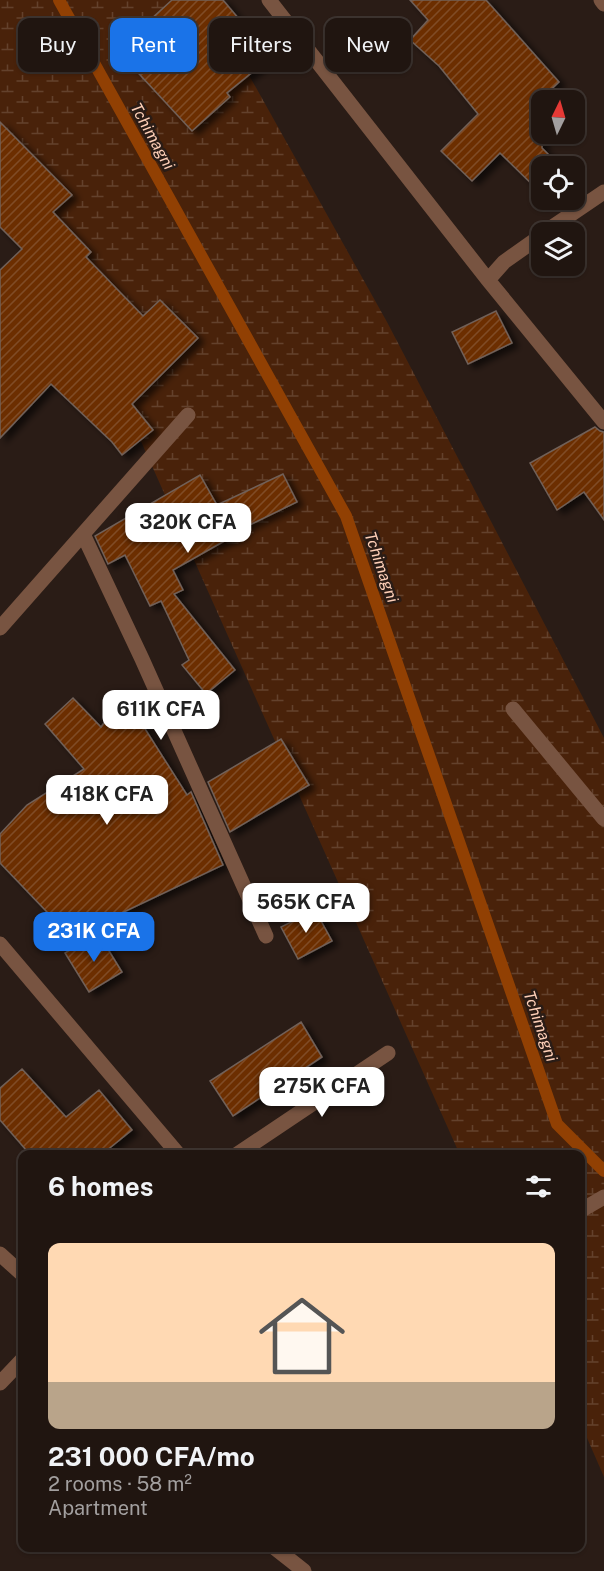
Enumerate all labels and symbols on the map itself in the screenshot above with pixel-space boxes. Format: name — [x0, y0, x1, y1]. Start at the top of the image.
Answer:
north arrow — [531, 90, 585, 144]
water label: Tchimagni — [126, 100, 179, 173]
pin: 320K CFA — [126, 503, 250, 554]
water label: Tchimagni — [361, 529, 402, 605]
pin: 611K CFA — [99, 690, 223, 741]
pin: 418K CFA — [45, 775, 169, 826]
pin: 565K CFA — [244, 883, 368, 934]
pin: 231K CFA — [32, 912, 156, 963]
water label: Tchimagni — [520, 988, 561, 1064]
pin: 275K CFA — [260, 1067, 384, 1118]

